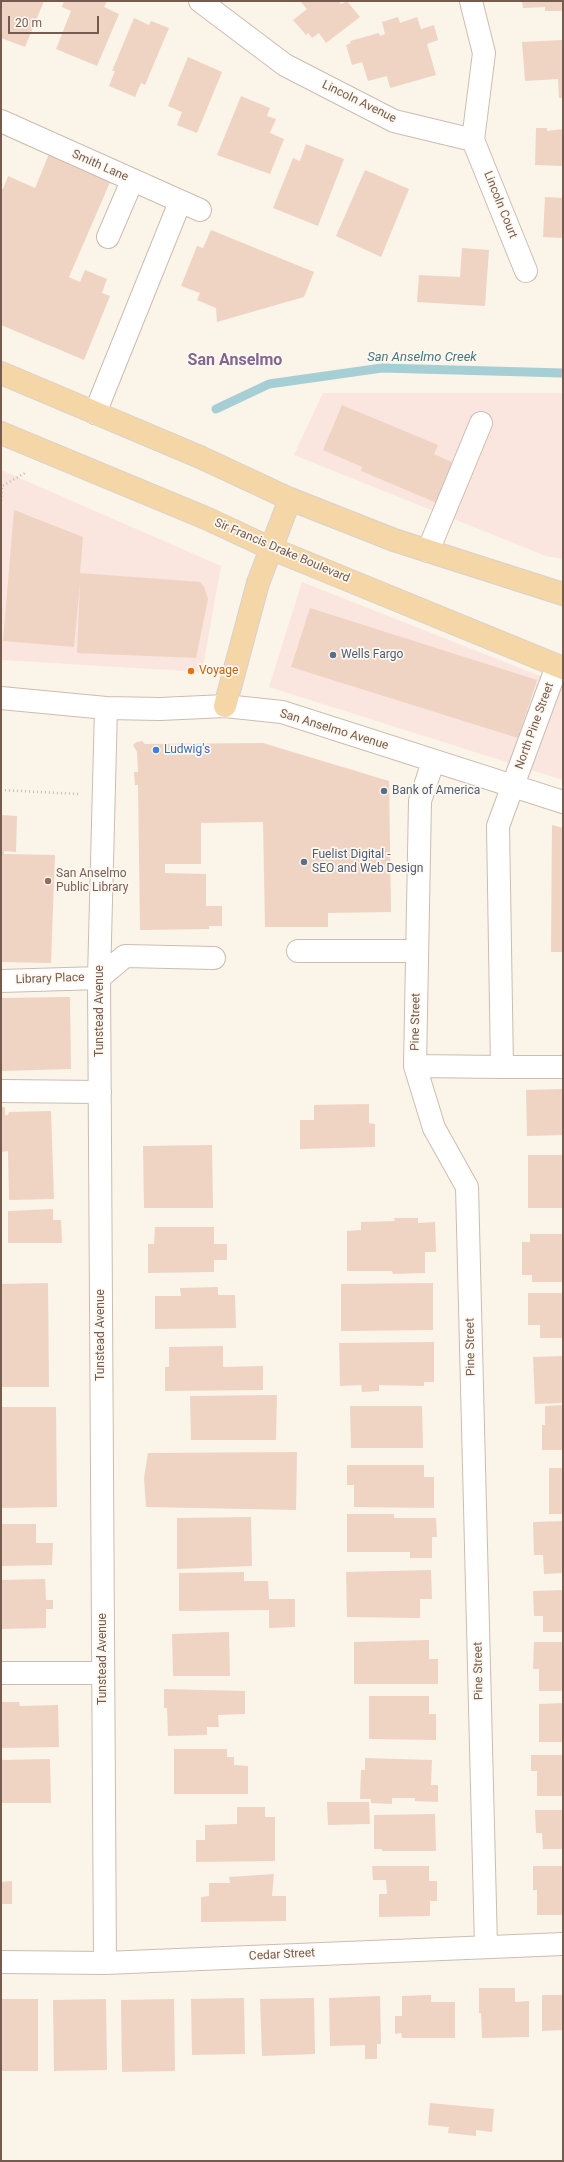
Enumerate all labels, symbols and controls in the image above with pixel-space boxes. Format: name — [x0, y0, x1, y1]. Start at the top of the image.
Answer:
scale bar — [10, 8, 101, 34]
text: 20 m — [15, 16, 42, 30]
street label: Lincoln Avenue — [319, 78, 399, 126]
street label: Smith Lane — [70, 147, 130, 185]
street label: Lincoln Court — [480, 169, 520, 241]
water label: San Anselmo Creek — [367, 350, 477, 366]
district label: San Anselmo — [188, 351, 282, 371]
street label: Sir Francis Drake Boulevard — [212, 516, 352, 586]
place label: Wells Fargo — [341, 648, 403, 662]
marker: Wells Fargo — [328, 650, 338, 660]
place label: Voyage — [199, 664, 238, 678]
marker: Voyage — [186, 666, 196, 676]
street label: North Pine Street — [513, 681, 557, 771]
street label: San Anselmo Avenue — [278, 707, 390, 753]
place label: Ludwig's — [164, 743, 210, 757]
marker: Ludwig's — [151, 745, 161, 755]
place label: Bank of America — [392, 784, 480, 798]
marker: Bank of America — [379, 786, 389, 796]
place label: Fuelist Digital - SEO and Web Design — [312, 848, 423, 876]
marker: Fuelist Digital - SEO and Web Design — [299, 857, 309, 867]
place label: San Anselmo Public Library — [56, 867, 128, 895]
marker: San Anselmo Public Library — [43, 876, 53, 886]
street label: Tunstead Avenue — [93, 965, 107, 1057]
street label: Library Place — [15, 971, 85, 987]
street label: Pine Street — [408, 993, 424, 1051]
street label: Tunstead Avenue — [94, 1289, 108, 1381]
street label: Pine Street — [463, 1318, 479, 1376]
street label: Tunstead Avenue — [96, 1613, 110, 1705]
street label: Pine Street — [471, 1642, 487, 1700]
street label: Cedar Street — [249, 1946, 315, 1964]

